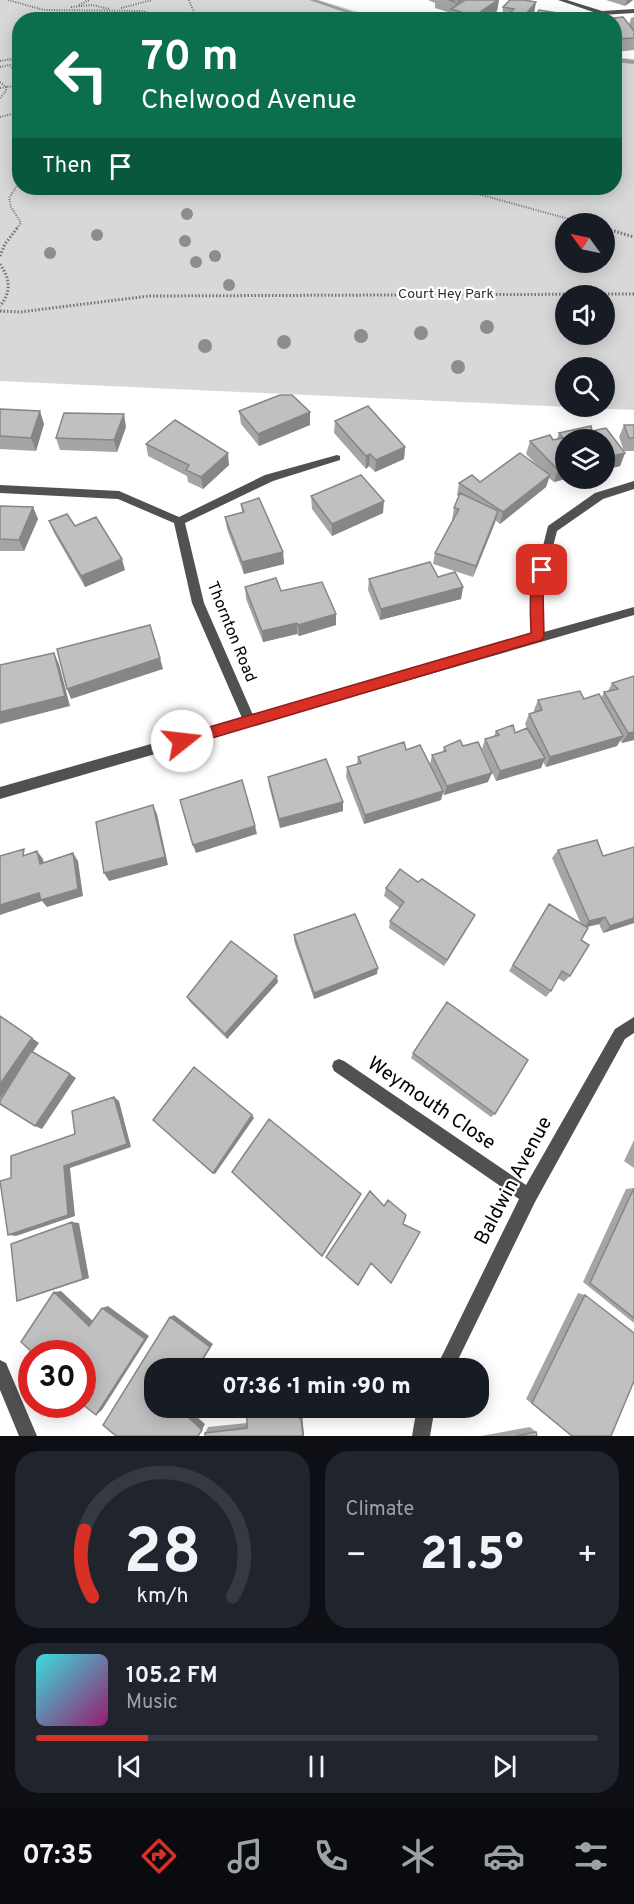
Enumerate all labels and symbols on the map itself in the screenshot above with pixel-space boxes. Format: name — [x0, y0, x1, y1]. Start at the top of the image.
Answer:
north arrow — [555, 213, 615, 273]
park label: Court Hey Park — [398, 286, 494, 303]
pin — [516, 544, 567, 595]
street label: Thornton Road — [202, 579, 260, 685]
position arrow — [150, 709, 214, 773]
street label: Weymouth Close — [362, 1051, 500, 1157]
street label: Baldwin Avenue — [469, 1112, 559, 1250]
speed limit sign: 30 — [18, 1340, 96, 1418]

